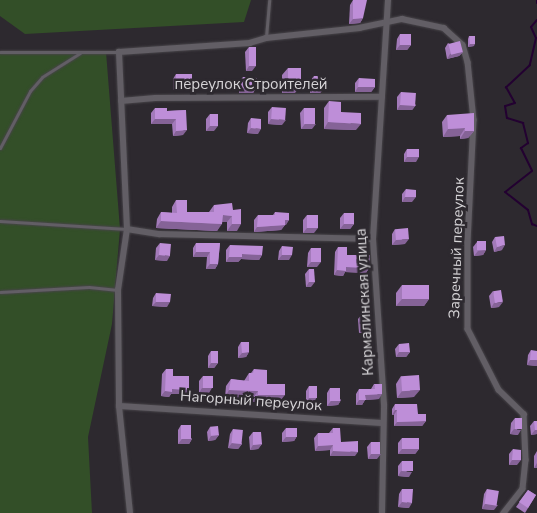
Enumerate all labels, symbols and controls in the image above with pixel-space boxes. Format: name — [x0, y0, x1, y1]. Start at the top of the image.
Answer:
street label: переулок Строителей — [174, 76, 328, 94]
street label: Заречный переулок — [446, 177, 468, 319]
street label: Кармалинская улица — [352, 228, 378, 376]
street label: Нагорный переулок — [180, 387, 322, 415]

